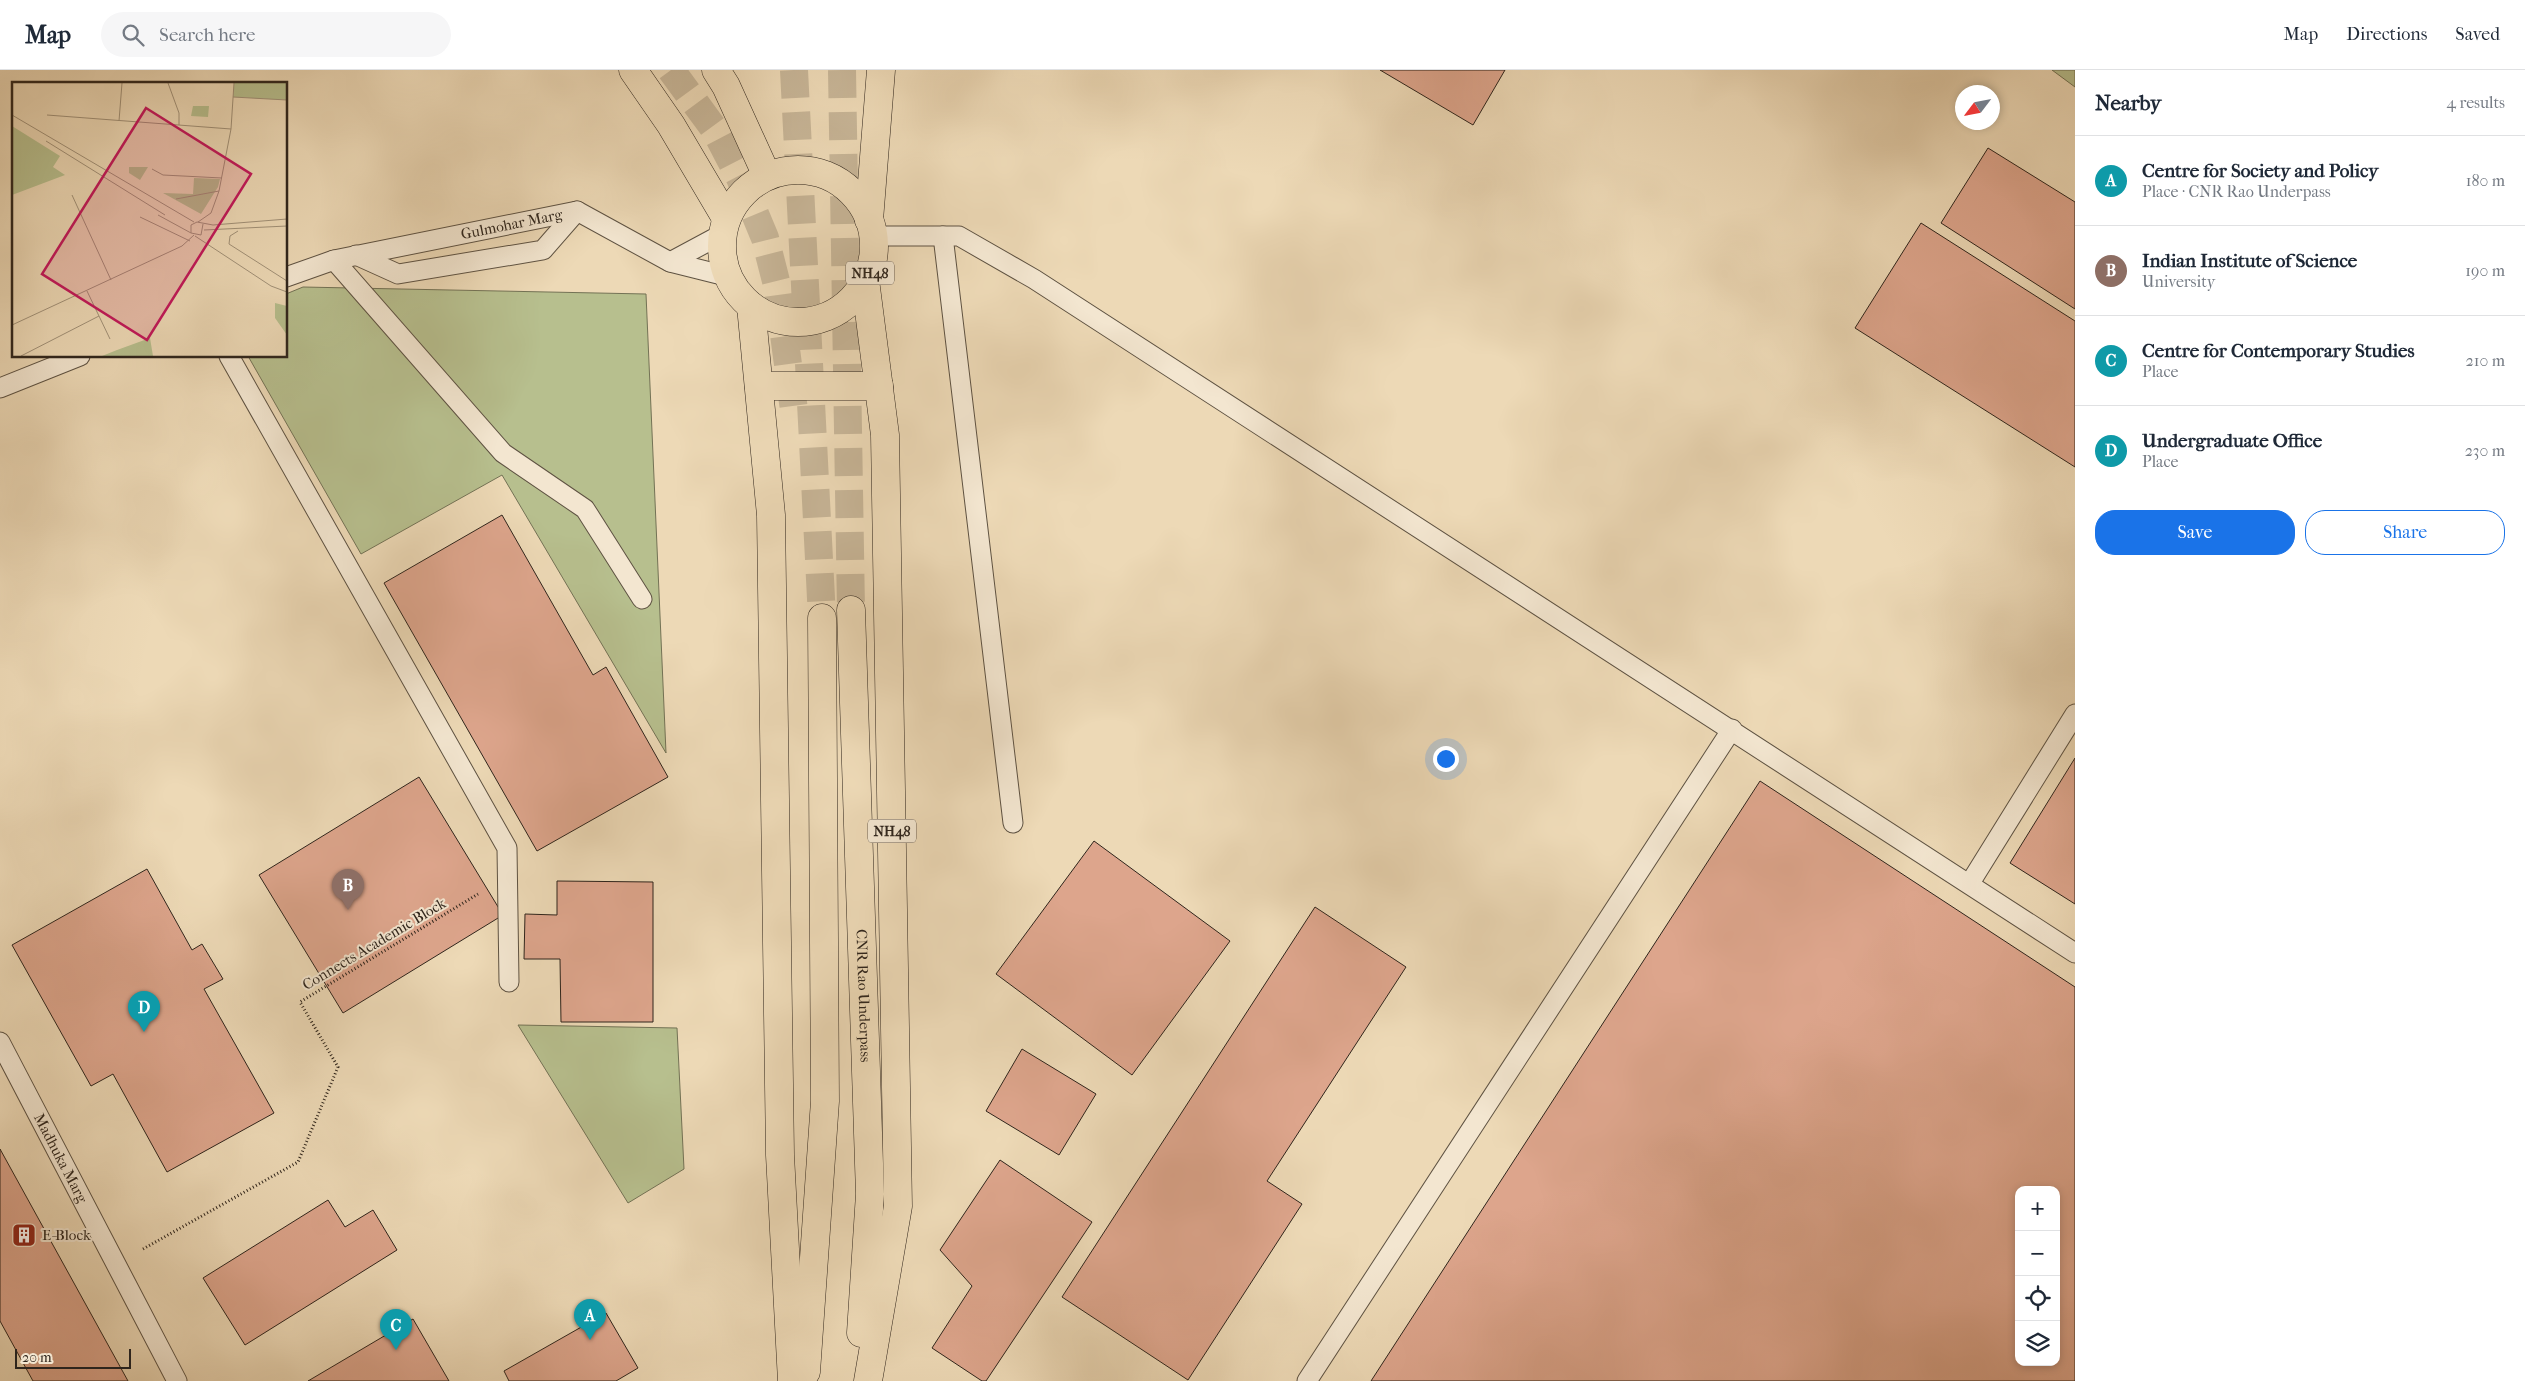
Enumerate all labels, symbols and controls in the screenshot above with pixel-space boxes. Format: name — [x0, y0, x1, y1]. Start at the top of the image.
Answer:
search box — [101, 12, 451, 57]
text: Map — [25, 21, 71, 49]
icon: search — [119, 21, 147, 49]
text: Search here — [159, 24, 255, 46]
text: Map — [2284, 24, 2318, 45]
text: Directions — [2346, 24, 2427, 45]
text: Saved — [2455, 24, 2500, 45]
inset map — [12, 82, 288, 358]
north arrow — [1955, 85, 2000, 130]
text: Nearby — [2095, 91, 2161, 115]
text: 4 results — [2447, 93, 2505, 112]
text: Centre for Society and Policy — [2142, 160, 2378, 182]
text: A — [2106, 171, 2116, 190]
text: 180 m — [2466, 171, 2505, 190]
text: Place · CNR Rao Underpass — [2142, 182, 2331, 201]
street label: Gulmohar Marg — [459, 205, 565, 243]
text: Indian Institute of Science — [2142, 250, 2357, 272]
text: B — [2106, 261, 2116, 280]
text: 190 m — [2465, 261, 2505, 280]
road number: NH48 — [846, 262, 894, 284]
text: University — [2142, 272, 2215, 291]
text: Centre for Contemporary Studies — [2142, 340, 2415, 362]
text: C — [2106, 351, 2116, 370]
text: 210 m — [2466, 351, 2505, 370]
text: Place — [2142, 362, 2178, 381]
text: Undergraduate Office — [2142, 430, 2322, 452]
text: D — [2105, 441, 2117, 460]
text: 230 m — [2465, 441, 2505, 460]
text: Place — [2142, 452, 2178, 471]
button: Save — [2095, 510, 2295, 555]
button: Share — [2305, 510, 2505, 555]
your location — [1433, 746, 1459, 772]
road number: NH48 — [868, 819, 916, 842]
pin: B — [332, 869, 364, 910]
street label: Connects Academic Block — [299, 894, 449, 994]
street label: CNR Rao Underpass — [852, 929, 875, 1063]
pin: D — [128, 991, 160, 1032]
street label: Madhuka Marg — [30, 1110, 92, 1207]
map controls — [2015, 1186, 2060, 1366]
button: + — [2015, 1186, 2060, 1231]
building icon: E-Block — [11, 1222, 37, 1248]
place label: E-Block — [42, 1226, 91, 1244]
button: − — [2015, 1231, 2060, 1276]
button: locate — [2015, 1276, 2060, 1321]
pin: A — [574, 1299, 606, 1340]
pin: C — [380, 1309, 412, 1350]
button: layers — [2015, 1321, 2060, 1366]
scale bar — [15, 1346, 131, 1369]
text: 20 m — [22, 1349, 52, 1366]

